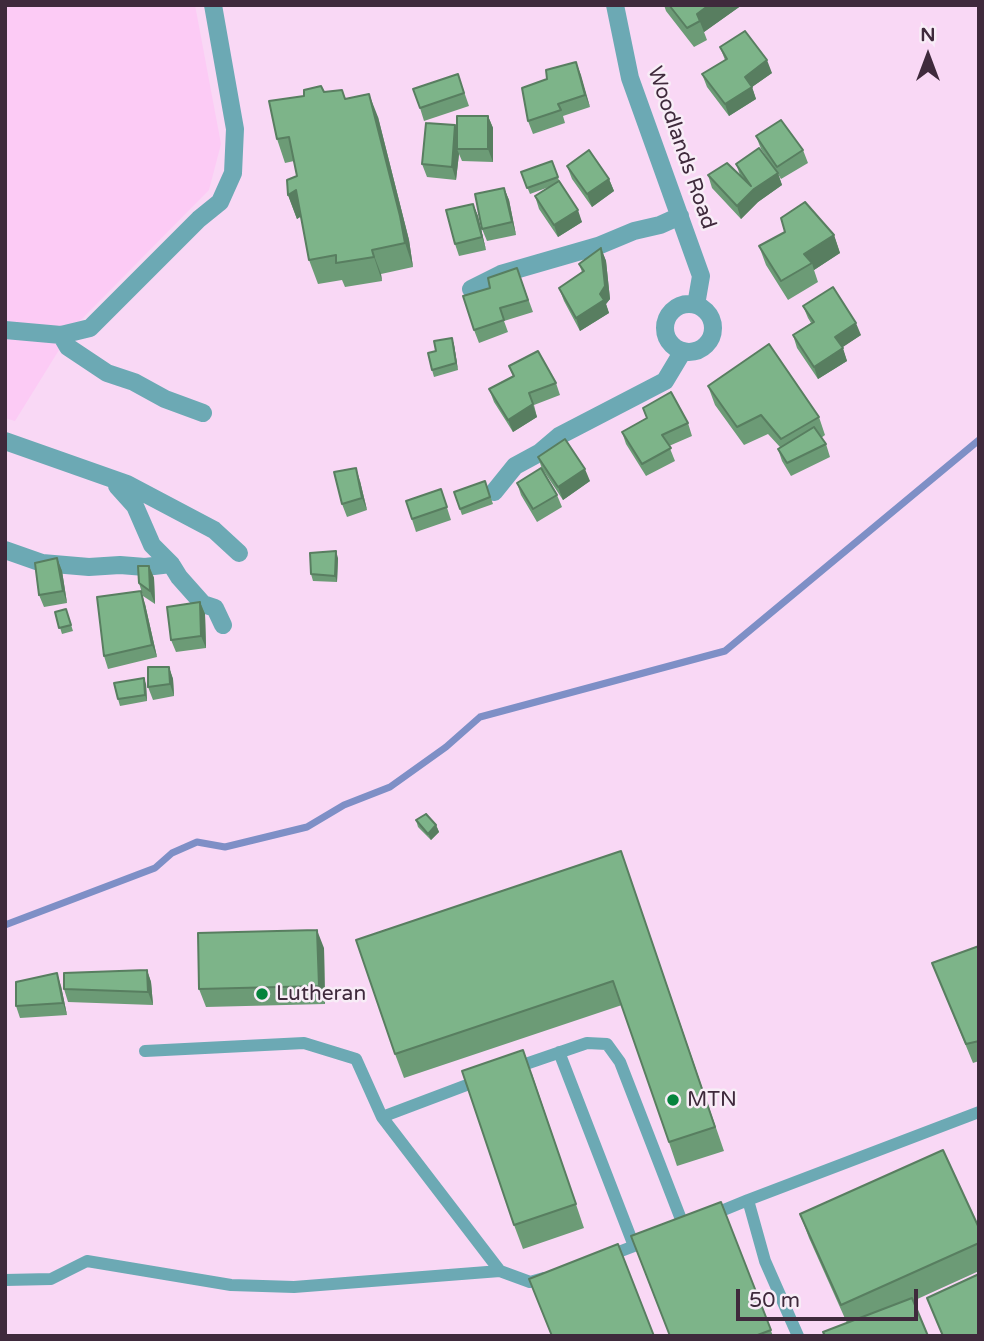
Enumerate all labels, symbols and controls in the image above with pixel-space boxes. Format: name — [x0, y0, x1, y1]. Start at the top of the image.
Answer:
north arrow — [893, 21, 963, 91]
text: N — [920, 24, 936, 46]
street label: Woodlands Road — [641, 63, 721, 233]
place label: Lutheran — [276, 981, 366, 1007]
marker: Lutheran — [254, 986, 270, 1002]
place label: MTN — [687, 1087, 737, 1113]
marker: MTN — [665, 1092, 681, 1108]
scale bar — [739, 1274, 921, 1318]
text: 50 m — [749, 1288, 800, 1313]

